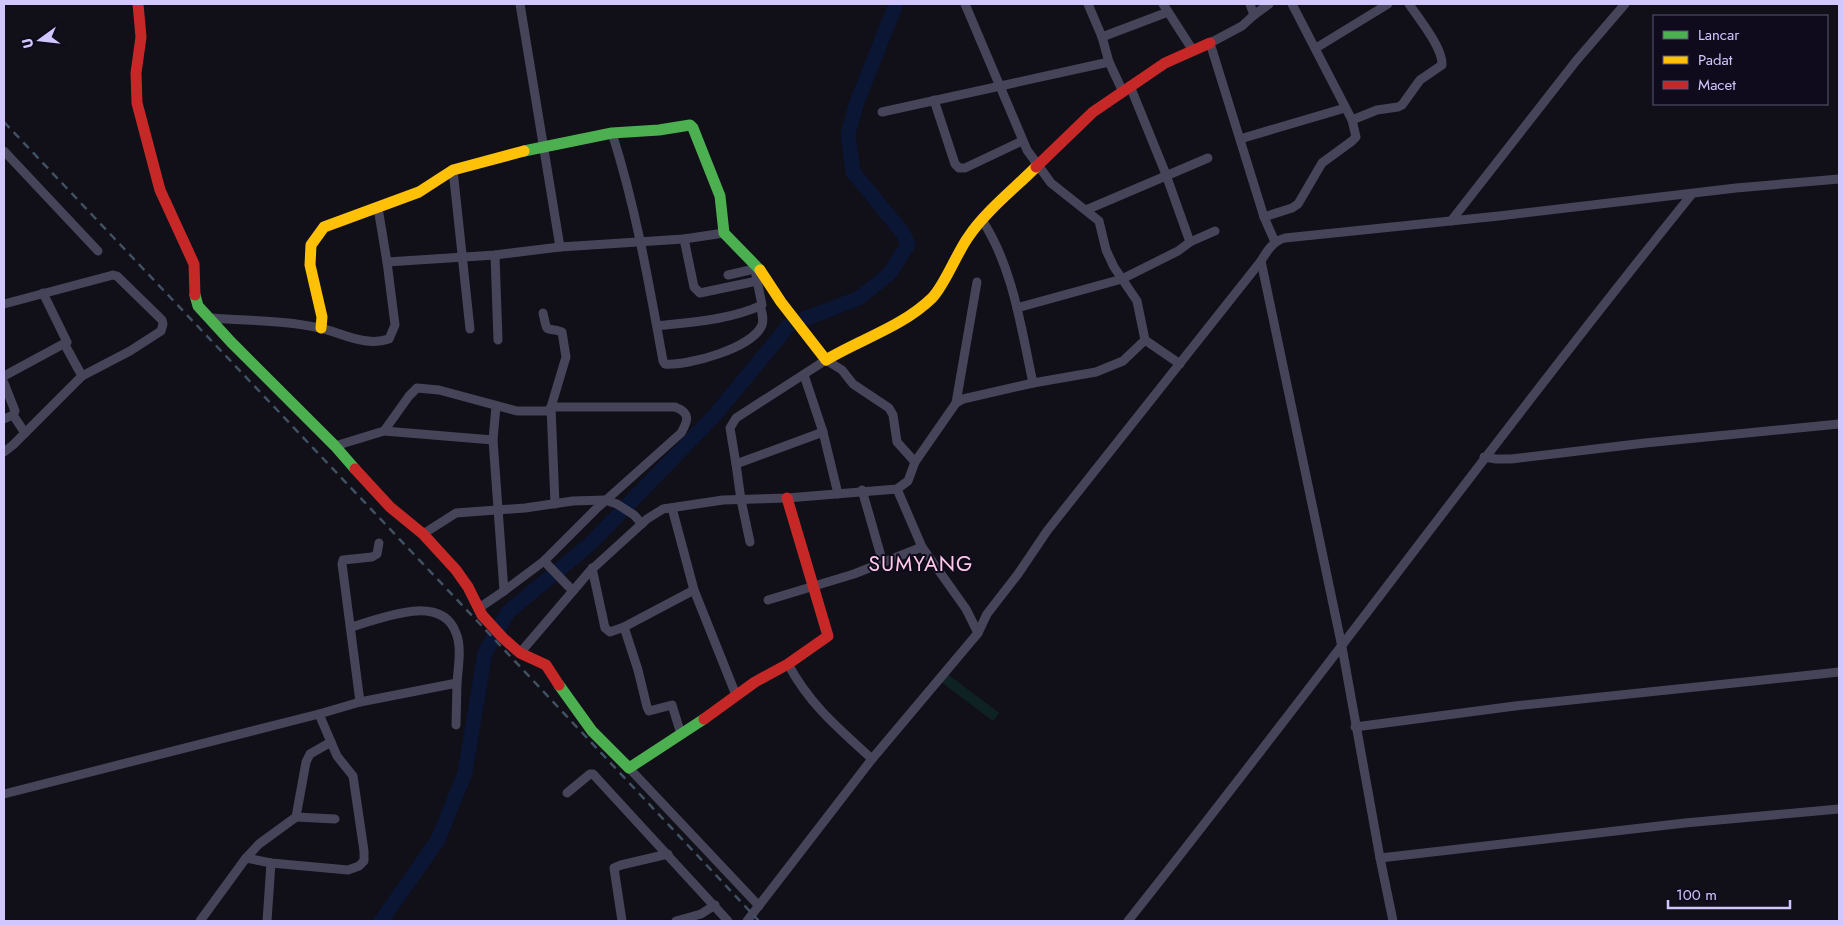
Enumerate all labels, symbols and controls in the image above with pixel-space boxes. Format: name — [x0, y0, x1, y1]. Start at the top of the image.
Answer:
north arrow — [15, 15, 65, 65]
legend — [1653, 15, 1828, 105]
text: Lancar — [1698, 24, 1740, 46]
text: U — [17, 36, 38, 51]
text: Padat — [1698, 49, 1733, 71]
text: Macet — [1698, 74, 1736, 96]
district label: SUMYANG — [869, 549, 973, 579]
scale bar — [1668, 878, 1790, 910]
text: 100 m — [1676, 884, 1717, 906]

